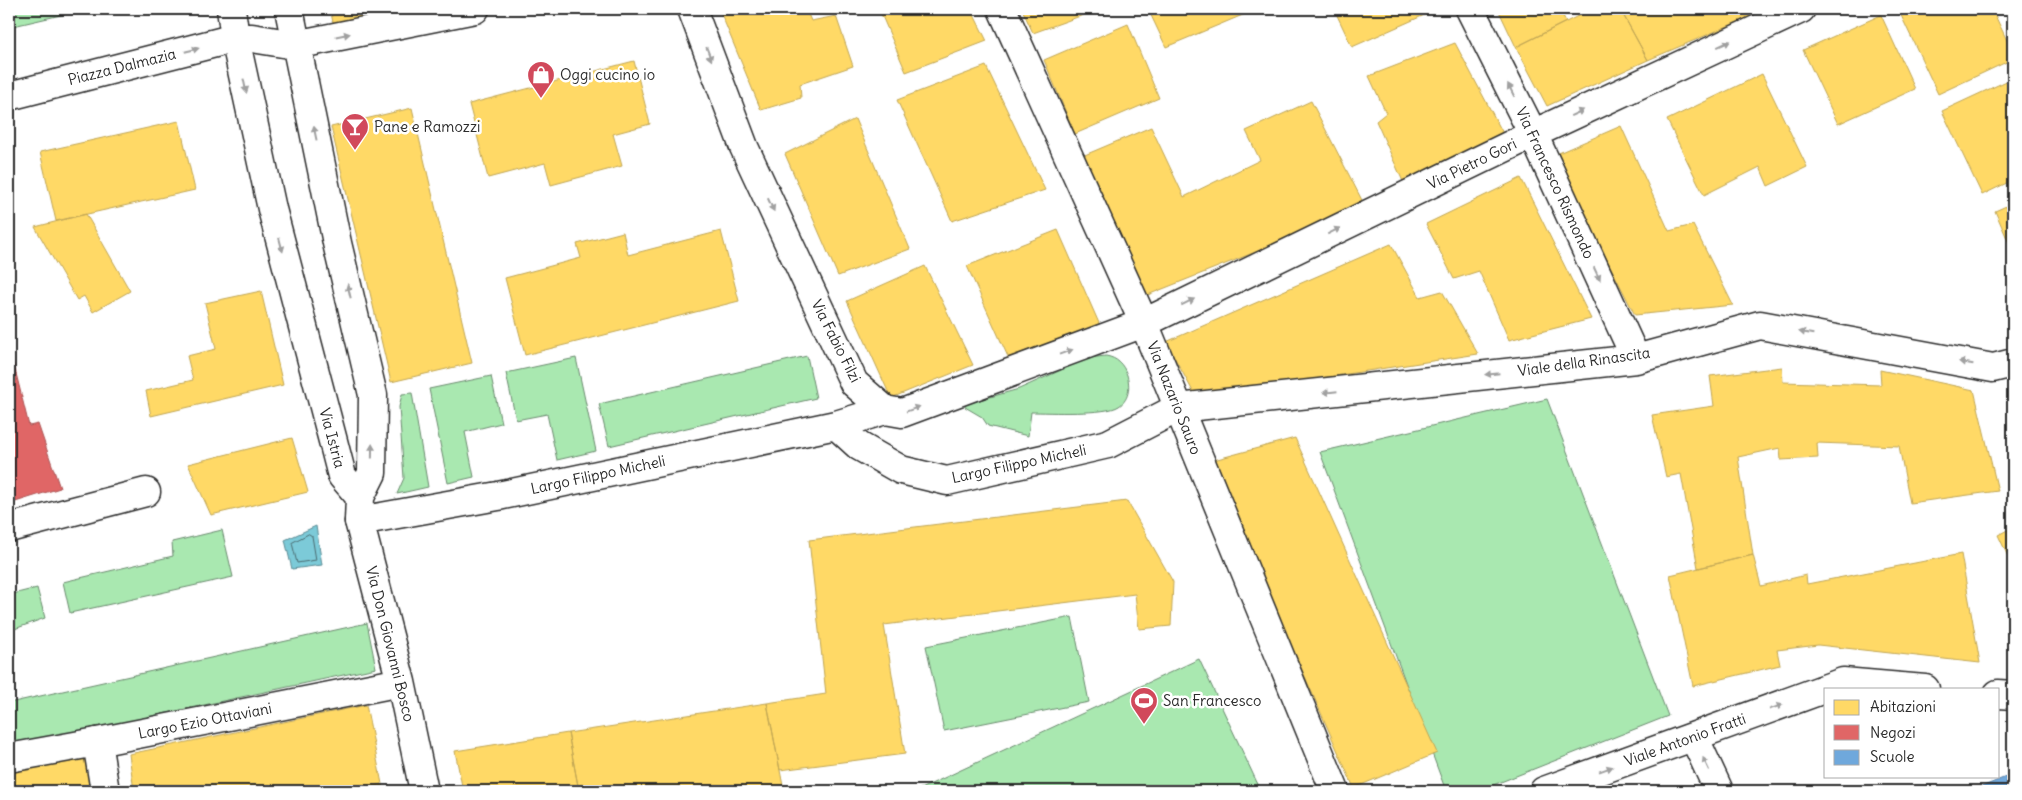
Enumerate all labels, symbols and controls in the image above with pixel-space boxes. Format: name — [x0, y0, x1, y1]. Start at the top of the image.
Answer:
one-way arrow — [335, 31, 351, 39]
one-way arrow — [1717, 40, 1732, 49]
street label: Piazza Dalmazia — [66, 44, 178, 89]
one-way arrow — [184, 45, 199, 53]
one-way arrow — [706, 47, 713, 62]
shop icon: Oggi cucino io — [526, 60, 556, 99]
place label: Oggi cucino io — [560, 65, 655, 84]
one-way arrow — [241, 79, 249, 94]
one-way arrow — [1507, 83, 1515, 98]
street label: Via Francesco Rismondo — [1512, 104, 1599, 262]
one-way arrow — [1570, 109, 1584, 117]
bar icon: Pane e Ramozzi — [340, 112, 370, 151]
place label: Pane e Ramozzi — [374, 117, 480, 136]
one-way arrow — [311, 125, 319, 140]
street label: Via Pietro Gori — [1424, 134, 1520, 193]
one-way arrow — [767, 197, 775, 212]
one-way arrow — [1327, 226, 1341, 234]
one-way arrow — [277, 237, 285, 252]
one-way arrow — [1593, 267, 1601, 281]
one-way arrow — [345, 284, 353, 299]
street label: Via Fabio Filzi — [807, 296, 865, 385]
one-way arrow — [1181, 297, 1195, 305]
one-way arrow — [1797, 329, 1813, 337]
street label: Via Nazario Sauro — [1143, 338, 1206, 457]
street label: Viale della Rinascita — [1516, 343, 1652, 380]
one-way arrow — [1058, 348, 1073, 355]
one-way arrow — [1957, 358, 1973, 366]
one-way arrow — [1484, 370, 1500, 378]
one-way arrow — [1322, 388, 1338, 396]
one-way arrow — [906, 404, 920, 412]
street label: Via Istria — [315, 406, 350, 470]
street label: Largo Filippo Micheli — [950, 440, 1088, 487]
one-way arrow — [369, 443, 377, 459]
street label: Largo Filippo Micheli — [529, 451, 667, 498]
street label: Via Don Giovanni Bosco — [362, 564, 419, 724]
sports icon: San Francesco — [1129, 686, 1159, 725]
legend — [1824, 688, 2000, 778]
place label: San Francesco — [1163, 691, 1261, 710]
text: Abitazioni — [1870, 697, 1936, 716]
street label: Largo Ezio Ottaviani — [136, 698, 273, 743]
one-way arrow — [1768, 703, 1783, 710]
street label: Viale Antonio Fratti — [1621, 709, 1748, 770]
text: Negozi — [1870, 723, 1916, 742]
text: Scuole — [1870, 747, 1915, 766]
one-way arrow — [1702, 757, 1710, 771]
one-way arrow — [1599, 765, 1614, 772]

